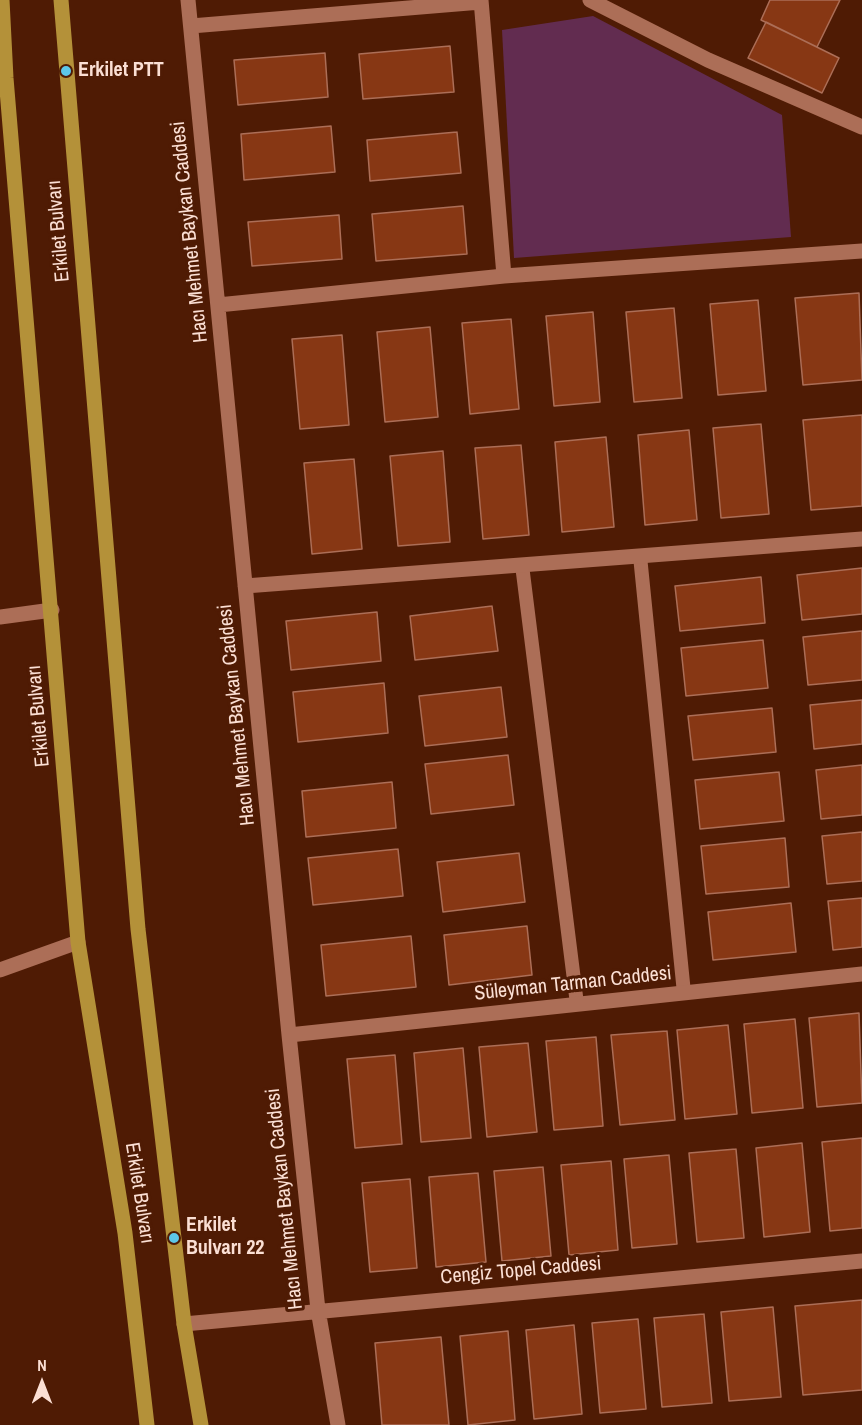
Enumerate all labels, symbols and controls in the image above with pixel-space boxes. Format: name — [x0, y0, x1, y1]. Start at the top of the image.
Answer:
place label: Erkilet PTT — [78, 59, 164, 83]
marker: Erkilet PTT — [59, 64, 73, 78]
street label: Hacı Mehmet Baykan Caddesi — [166, 120, 214, 344]
street label: Erkilet Bulvarı — [43, 179, 75, 283]
street label: Hacı Mehmet Baykan Caddesi — [213, 603, 261, 827]
street label: Erkilet Bulvarı — [23, 664, 55, 768]
street label: Süleyman Tarman Caddesi — [473, 962, 673, 1006]
street label: Hacı Mehmet Baykan Caddesi — [261, 1087, 309, 1311]
street label: Erkilet Bulvarı — [119, 1141, 159, 1245]
place label: Erkilet Bulvarı 22 — [186, 1214, 264, 1261]
marker: Erkilet Bulvarı 22 — [167, 1231, 181, 1245]
street label: Cengiz Topel Caddesi — [440, 1252, 602, 1290]
north arrow — [12, 1353, 72, 1413]
text: N — [37, 1354, 47, 1376]

